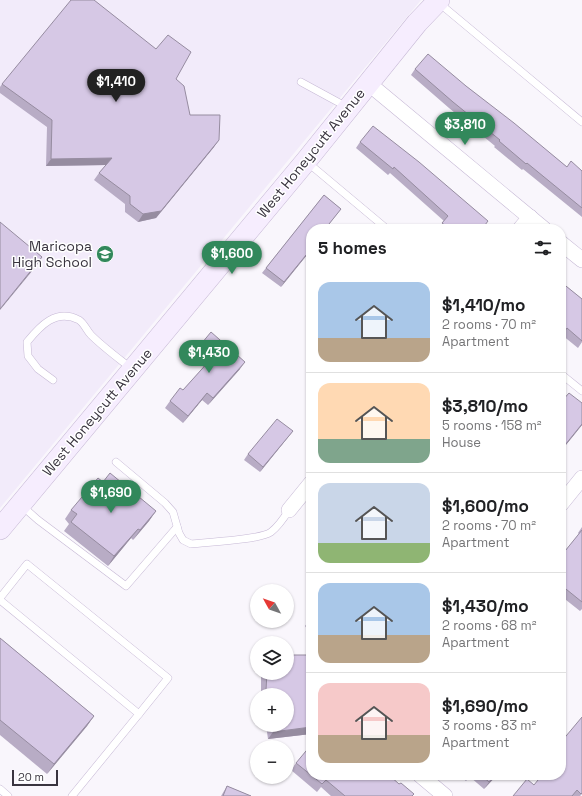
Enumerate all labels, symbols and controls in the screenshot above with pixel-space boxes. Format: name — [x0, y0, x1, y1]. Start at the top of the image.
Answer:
pin: $1,410 — [83, 69, 149, 103]
text: $1,410 — [96, 73, 136, 90]
street label: West Honeycutt Avenue — [253, 85, 369, 221]
pin: $3,810 — [432, 112, 498, 146]
text: $3,810 — [444, 116, 486, 133]
place label: Maricopa High School — [12, 237, 92, 271]
text: 5 homes — [318, 237, 387, 259]
icon: filters — [532, 237, 554, 259]
pin: $1,600 — [199, 241, 265, 275]
school or university icon: Maricopa High School — [95, 244, 115, 264]
text: $1,600 — [211, 245, 253, 262]
text: $1,410/mo — [442, 294, 525, 316]
icon: home — [350, 298, 398, 346]
text: 2 rooms · 70 m² — [442, 316, 536, 333]
text: Apartment — [442, 333, 510, 350]
pin: $1,430 — [176, 340, 242, 374]
street label: West Honeycutt Avenue — [38, 344, 156, 480]
text: $1,430 — [188, 344, 230, 361]
text: $3,810/mo — [442, 395, 528, 417]
icon: home — [350, 399, 398, 447]
text: 5 rooms · 158 m² — [442, 417, 542, 434]
text: House — [442, 434, 481, 451]
pin: $1,690 — [78, 480, 144, 514]
text: $1,690 — [90, 484, 132, 501]
text: $1,600/mo — [442, 495, 529, 517]
icon: home — [350, 499, 398, 547]
text: 2 rooms · 70 m² — [442, 517, 536, 534]
text: Apartment — [442, 534, 510, 551]
north arrow — [250, 584, 294, 628]
map controls — [250, 584, 294, 784]
text: $1,430/mo — [442, 595, 529, 617]
icon: home — [350, 599, 398, 647]
text: 2 rooms · 68 m² — [442, 617, 536, 634]
text: Apartment — [442, 634, 510, 651]
button: layers — [250, 636, 294, 680]
button: + — [250, 688, 294, 732]
text: $1,690/mo — [442, 695, 528, 717]
icon: home — [350, 699, 398, 747]
text: 3 rooms · 83 m² — [442, 717, 536, 734]
text: Apartment — [442, 734, 510, 751]
button: − — [250, 740, 294, 784]
scale bar — [12, 768, 58, 787]
text: 20 m — [18, 770, 44, 784]

